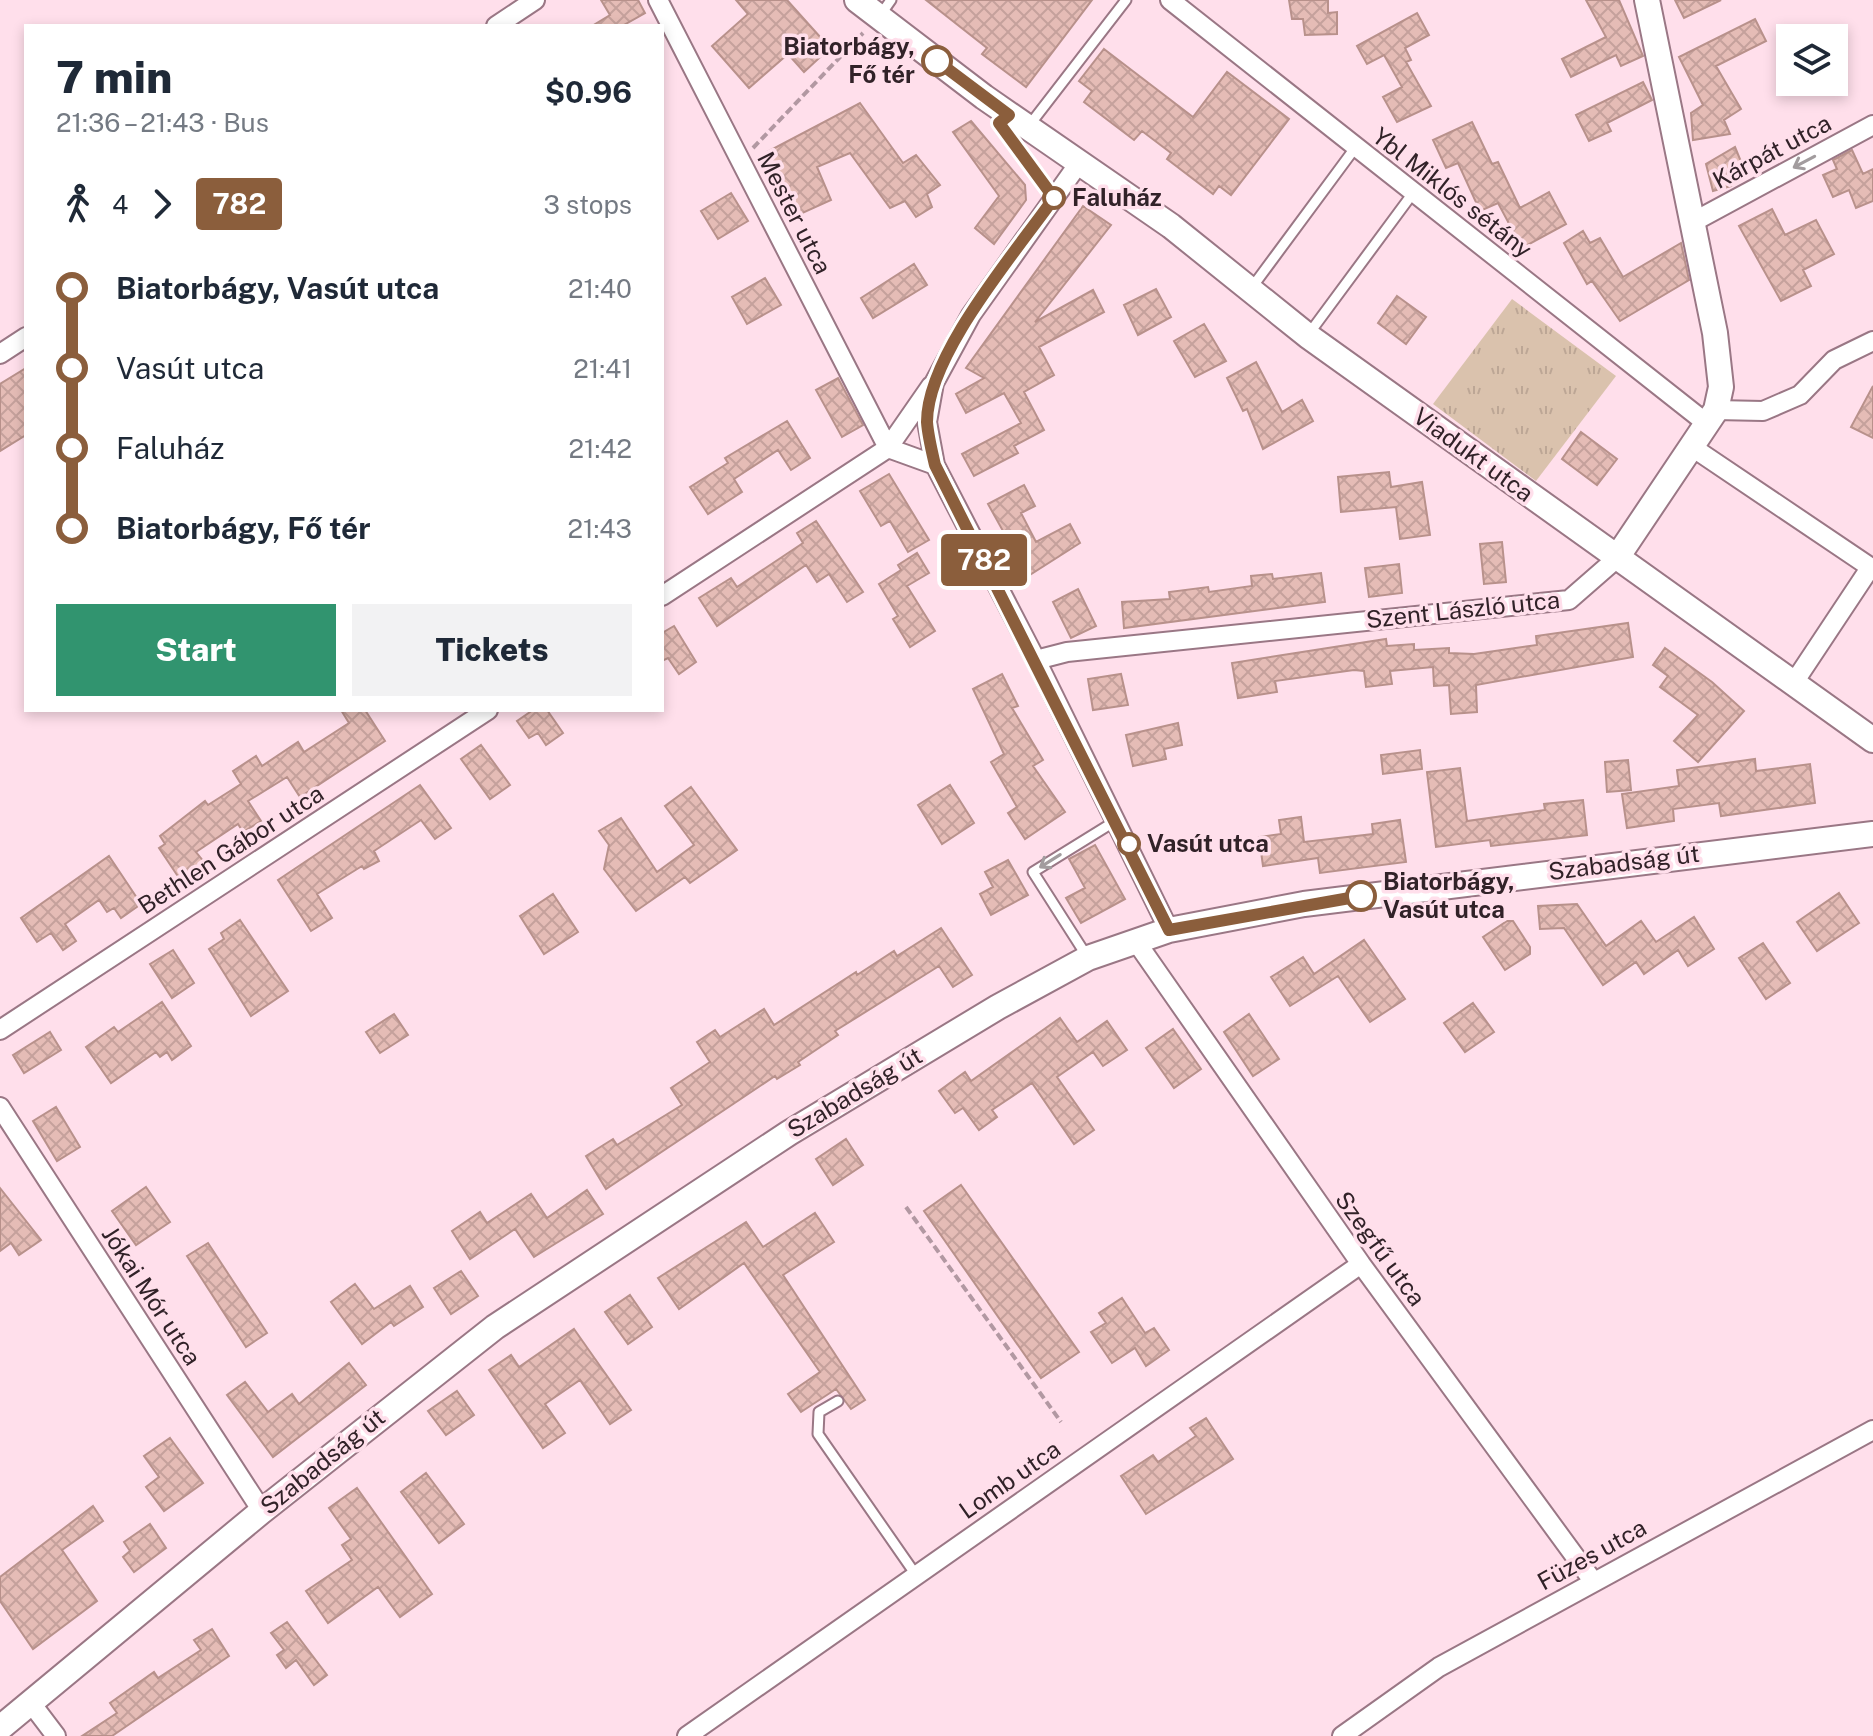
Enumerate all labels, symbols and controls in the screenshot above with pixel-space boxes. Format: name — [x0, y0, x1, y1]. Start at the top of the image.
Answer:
map controls — [1776, 24, 1848, 96]
button: layers — [1776, 24, 1848, 96]
place label: Biatorbágy, Fő tér — [783, 32, 915, 88]
marker: Biatorbágy, Fő tér — [922, 46, 952, 76]
text: 7 min — [56, 51, 172, 103]
text: $0.96 — [545, 74, 632, 110]
text: 21:36 – 21:43 · Bus — [56, 107, 269, 138]
street label: Kárpát utca — [1708, 108, 1835, 194]
street label: Ybl Miklós sétány — [1367, 121, 1538, 263]
street label: Mester utca — [752, 147, 838, 278]
one-way arrow — [1793, 155, 1817, 171]
icon: walk — [56, 182, 100, 226]
icon: forward — [140, 182, 184, 226]
place label: Faluház — [1072, 183, 1162, 211]
text: 782 — [212, 187, 266, 220]
marker: Faluház — [1043, 187, 1065, 209]
text: 4 — [112, 189, 128, 220]
text: 3 stops — [543, 189, 632, 220]
text: Biatorbágy, Vasút utca — [116, 270, 439, 306]
text: 21:40 — [568, 273, 632, 304]
text: Vasút utca — [116, 350, 264, 386]
text: 21:41 — [573, 353, 632, 384]
street label: Viadukt utca — [1408, 401, 1539, 507]
text: Faluház — [116, 430, 225, 466]
text: 21:42 — [568, 433, 632, 464]
text: Biatorbágy, Fő tér — [116, 510, 371, 546]
text: 21:43 — [568, 513, 632, 544]
line badge: 782 — [938, 534, 1030, 586]
text: 782 — [957, 543, 1011, 576]
street label: Szent László utca — [1365, 585, 1561, 633]
button: Start — [56, 604, 336, 696]
button: Tickets — [352, 604, 632, 696]
street label: Bethlen Gábor utca — [133, 779, 328, 920]
place label: Vasút utca — [1147, 829, 1269, 857]
marker: Vasút utca — [1118, 833, 1140, 855]
street label: Szabadság út — [1547, 839, 1701, 885]
one-way arrow — [1039, 854, 1062, 870]
place label: Biatorbágy, Vasút utca — [1383, 867, 1515, 923]
marker: Biatorbágy, Vasút utca — [1346, 881, 1376, 911]
street label: Szabadság út — [782, 1041, 927, 1143]
street label: Szegfű utca — [1330, 1186, 1432, 1311]
street label: Jókai Mór utca — [97, 1221, 207, 1370]
street label: Szabadság út — [254, 1402, 390, 1520]
street label: Lomb utca — [954, 1434, 1065, 1524]
street label: Füzes utca — [1532, 1513, 1651, 1595]

